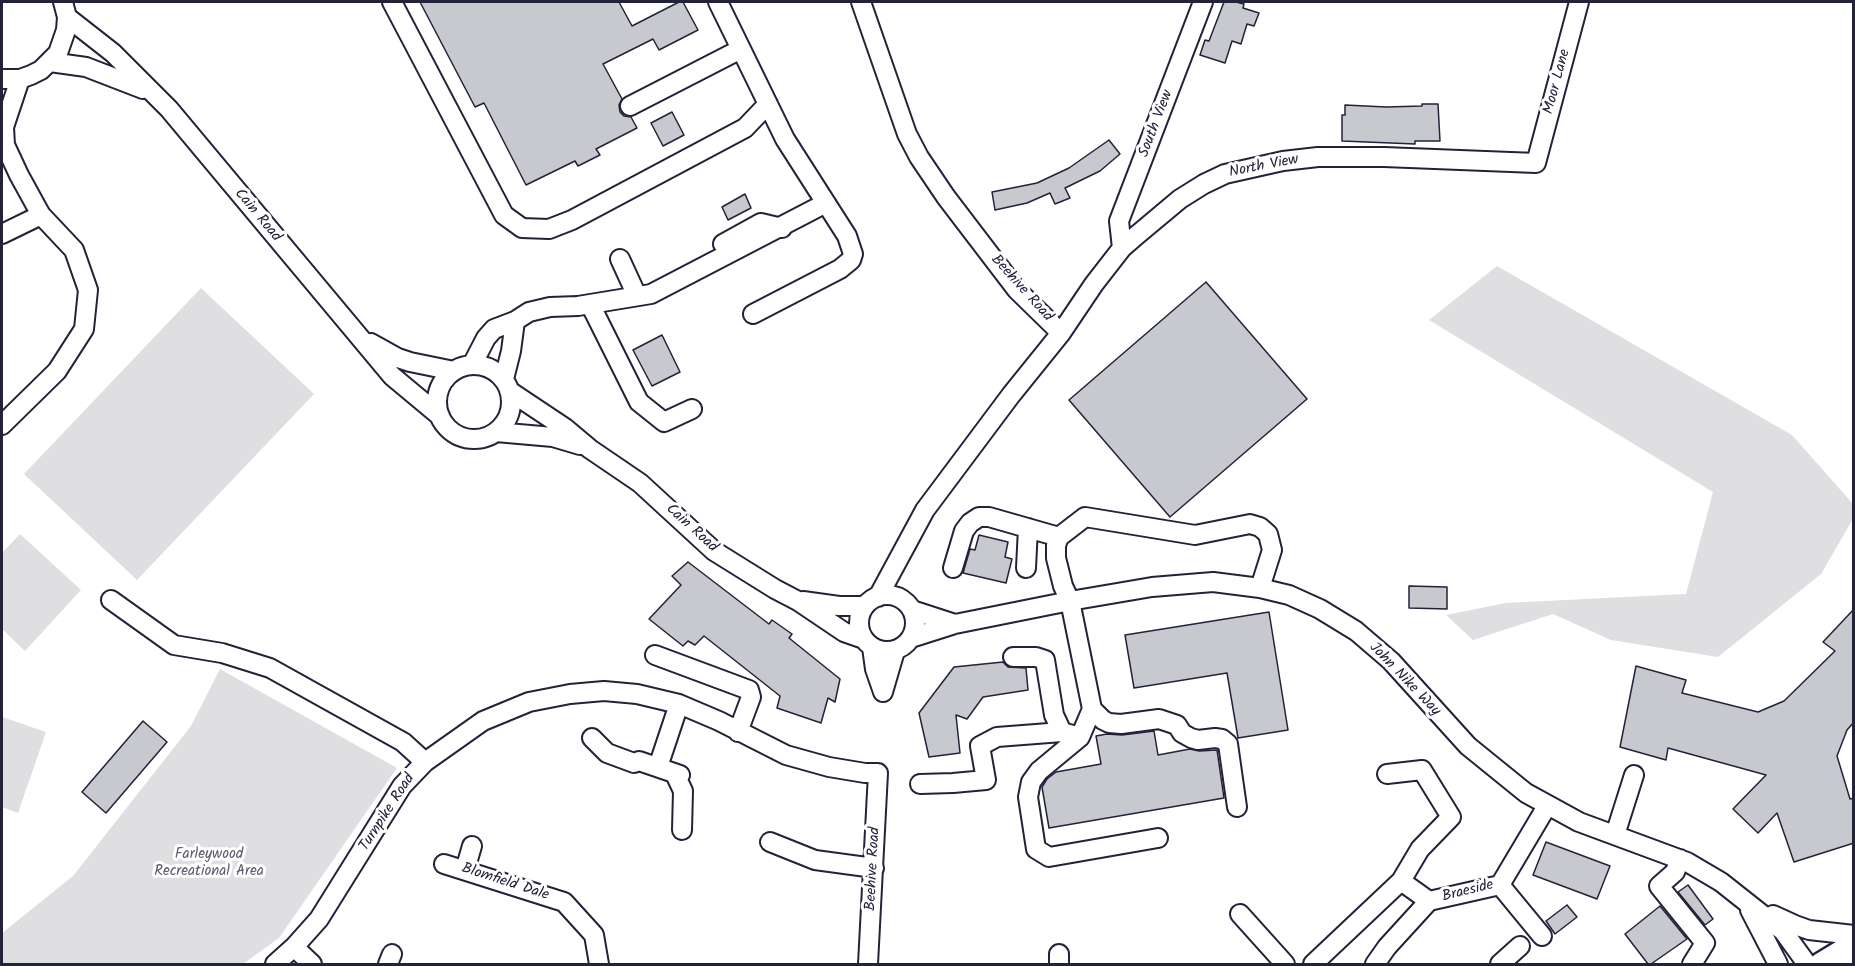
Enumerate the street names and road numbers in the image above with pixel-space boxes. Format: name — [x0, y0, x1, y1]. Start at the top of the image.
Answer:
street label: Moor Lane — [1541, 48, 1575, 116]
street label: South View — [1136, 88, 1178, 160]
street label: North View — [1228, 151, 1300, 183]
street label: Cain Road — [230, 186, 284, 246]
street label: Beehive Road — [986, 252, 1056, 326]
street label: Cain Road — [661, 501, 721, 557]
street label: John Nike Way — [1364, 640, 1444, 720]
street label: Turnpike Road — [356, 771, 420, 855]
street label: Beehive Road — [863, 827, 885, 911]
street label: Blomfield Dale — [459, 860, 551, 906]
street label: Braeside — [1440, 877, 1496, 907]

